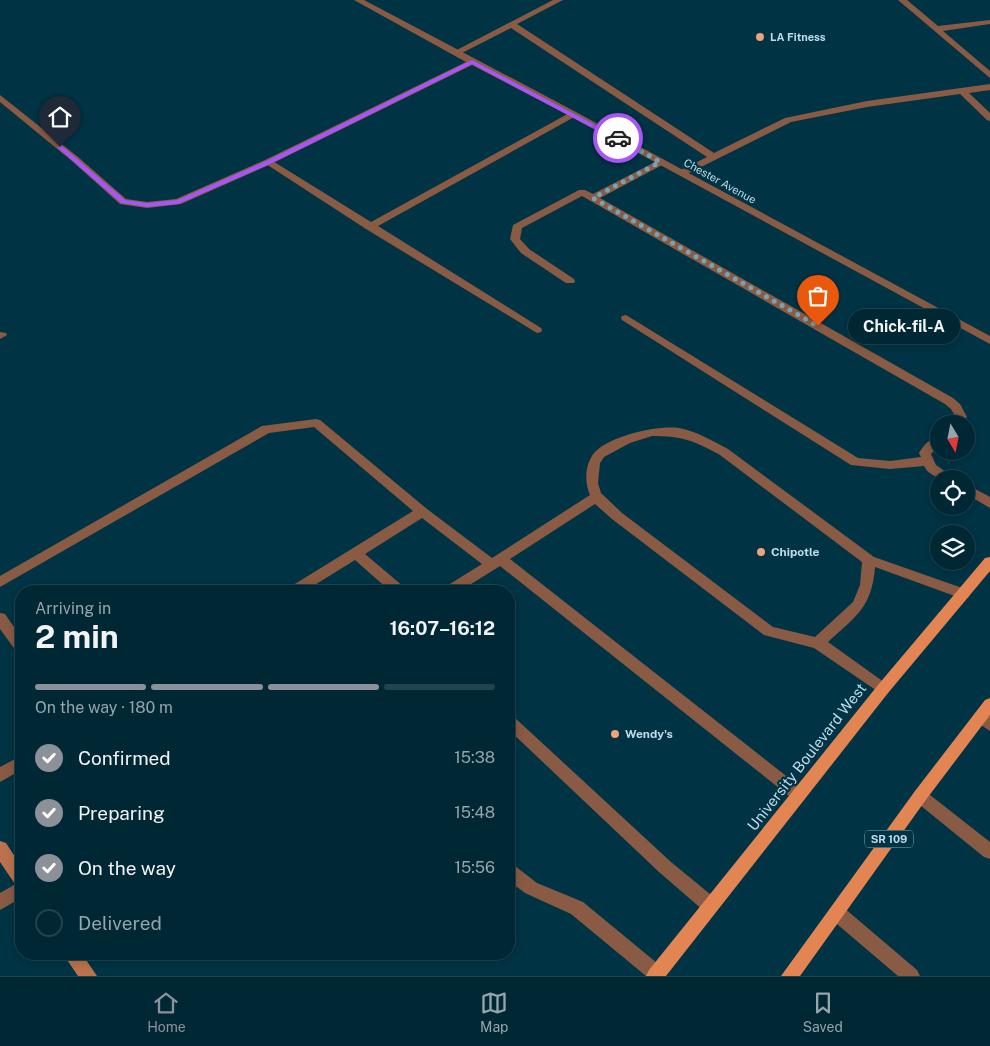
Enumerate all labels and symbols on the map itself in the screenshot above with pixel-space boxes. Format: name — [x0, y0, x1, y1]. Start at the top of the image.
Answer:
marker: LA Fitness — [754, 31, 766, 43]
place label: LA Fitness — [770, 31, 826, 43]
pin — [39, 96, 81, 147]
courier — [593, 113, 643, 163]
street label: Chester Avenue — [682, 156, 758, 206]
pin — [797, 275, 839, 326]
callout: Chick-fil-A — [848, 308, 960, 344]
north arrow — [930, 415, 975, 460]
place label: Chipotle — [771, 545, 820, 559]
marker: Chipotle — [755, 546, 767, 558]
street label: University Boulevard West — [744, 680, 870, 834]
place label: Wendy's — [625, 727, 673, 741]
marker: Wendy's — [609, 728, 621, 740]
road number: SR 109 — [865, 831, 913, 848]

